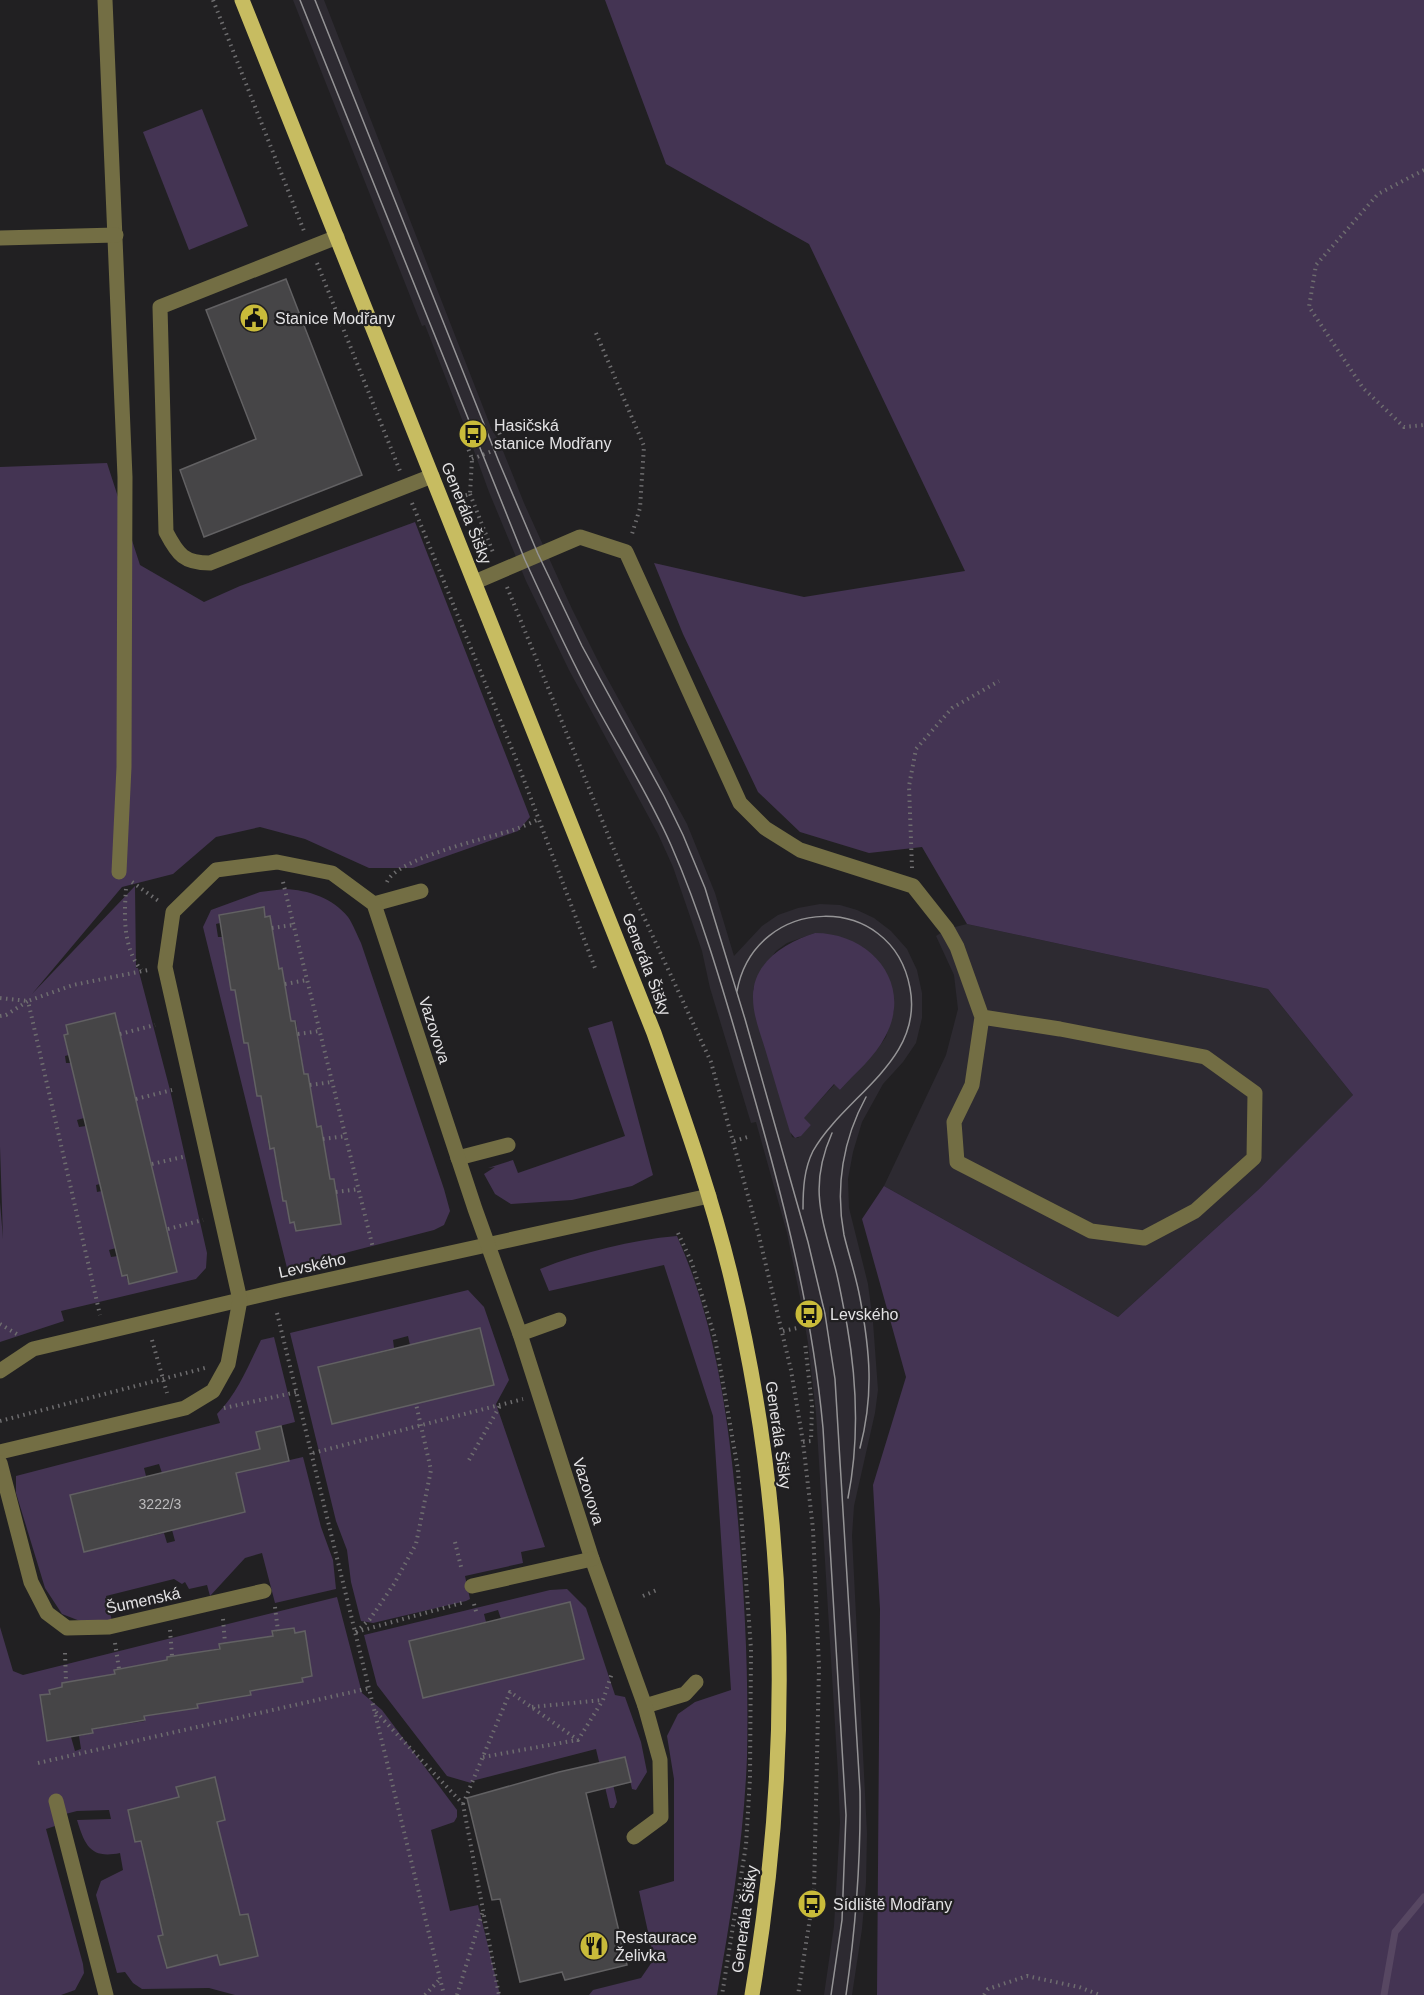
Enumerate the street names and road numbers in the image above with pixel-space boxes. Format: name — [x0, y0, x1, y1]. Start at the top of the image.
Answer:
street label: Generála Šišky — [438, 459, 496, 567]
street label: Generála Šišky — [619, 910, 675, 1018]
street label: Vazovova — [416, 995, 453, 1066]
street label: Levského — [277, 1250, 347, 1281]
street label: Generála Šišky — [763, 1380, 795, 1490]
street label: Vazovova — [570, 1456, 607, 1527]
street label: Šumenská — [104, 1583, 182, 1617]
street label: Generála Šišky — [728, 1864, 760, 1974]

